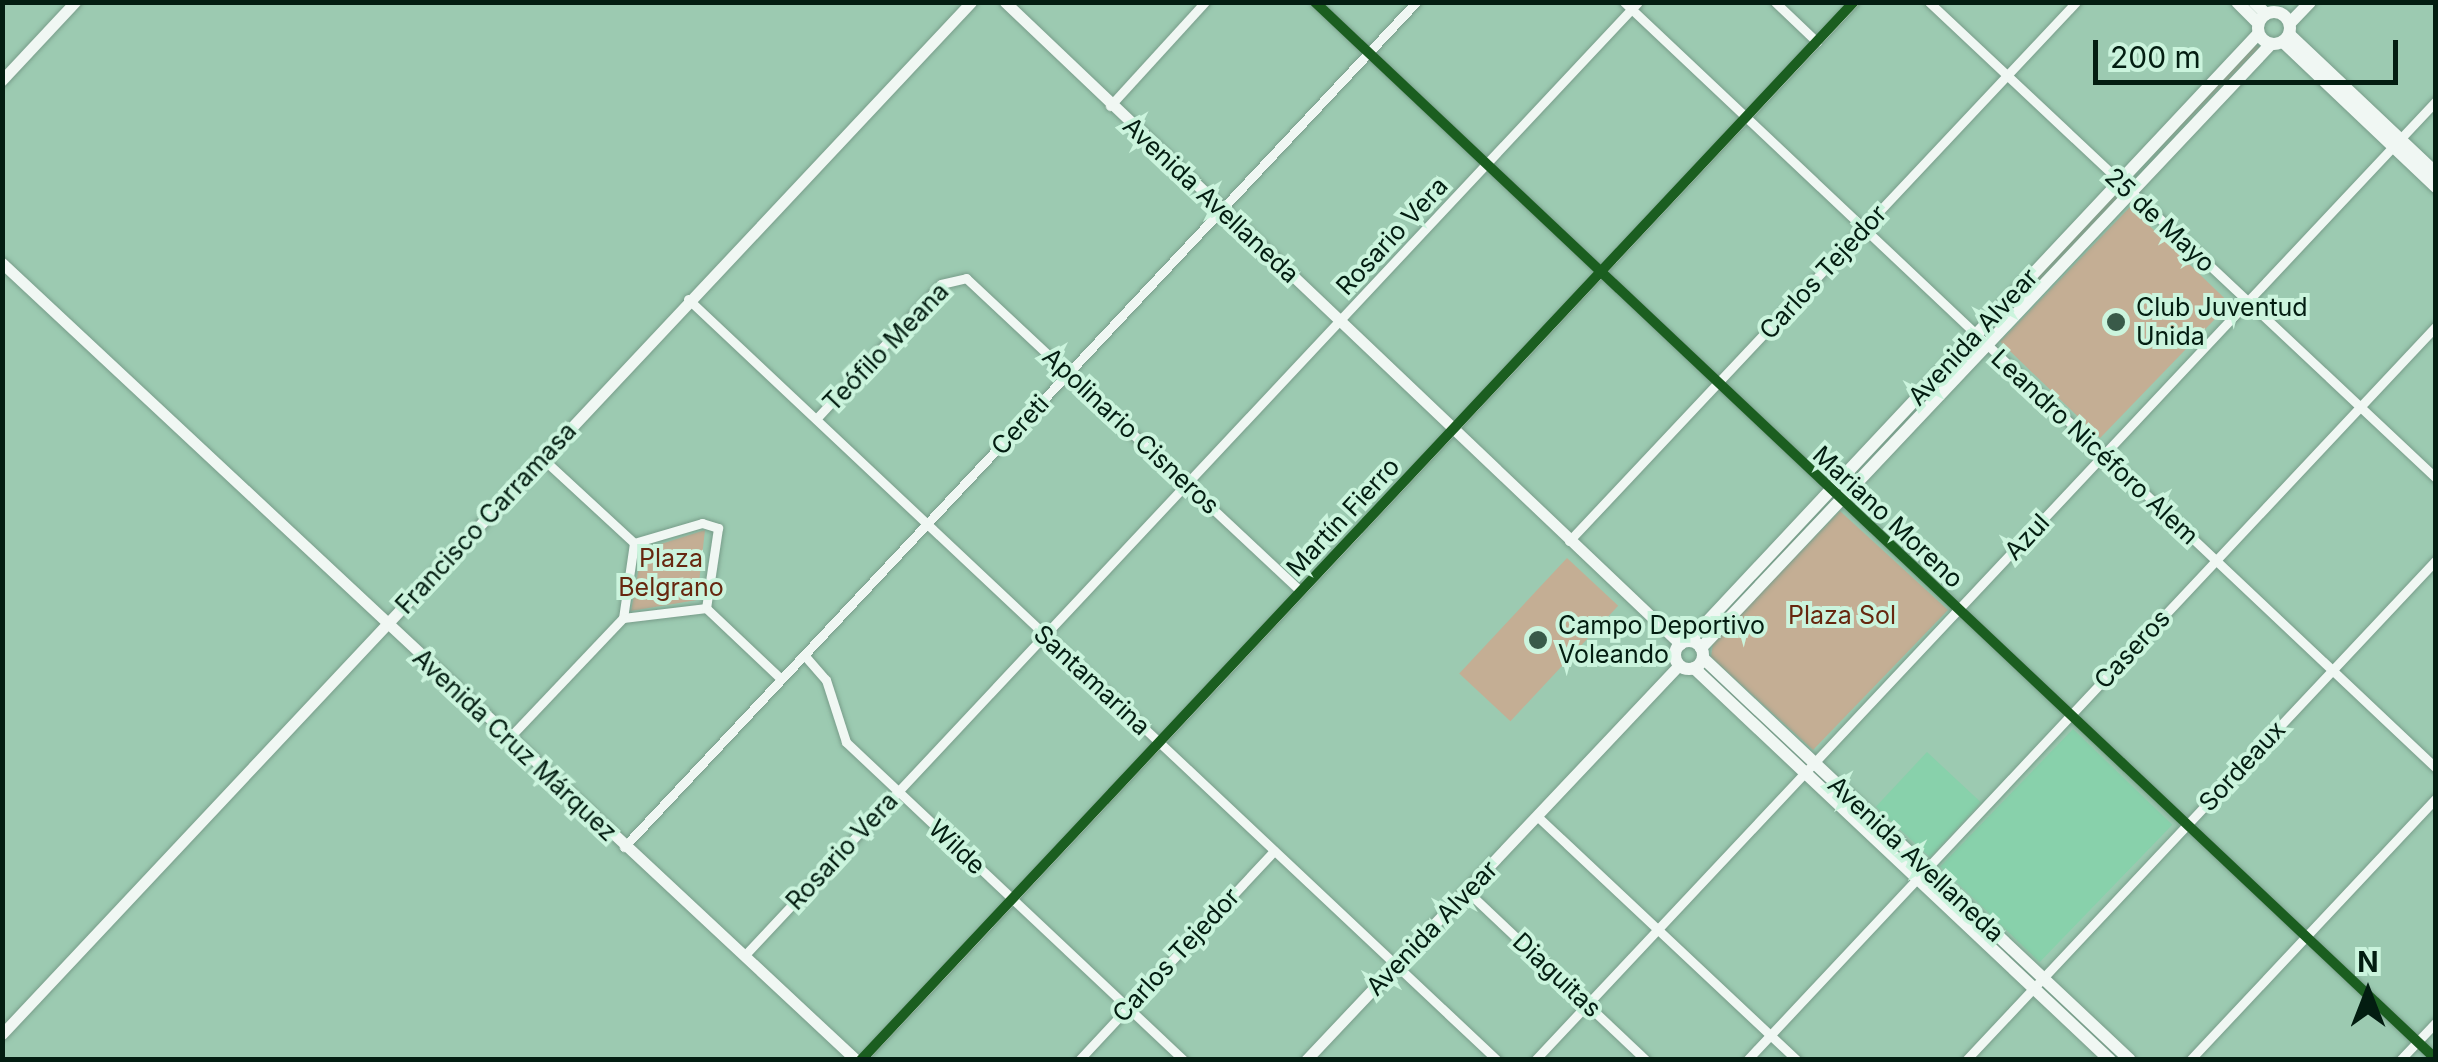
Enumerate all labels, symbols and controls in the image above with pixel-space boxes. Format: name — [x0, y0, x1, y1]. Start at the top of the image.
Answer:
scale bar — [2098, 20, 2403, 82]
text: 200 m — [2110, 39, 2201, 75]
street label: Avenida Avellaneda — [1117, 111, 1305, 289]
street label: 25 de Mayo — [2099, 162, 2221, 278]
street label: Rosario Vera — [1330, 171, 1454, 301]
street label: Carlos Tejedor — [1753, 199, 1893, 345]
street label: Avenida Alvear — [1902, 262, 2044, 412]
street label: Teófilo Meana — [817, 276, 955, 418]
place label: Club Juventud Unida — [2136, 293, 2308, 352]
marker: Club Juventud Unida — [2105, 311, 2127, 333]
street label: Apolinario Cisneros — [1037, 341, 1225, 521]
street label: Leandro Nicéforo Alem — [1985, 343, 2205, 551]
street label: Cereti — [985, 389, 1055, 461]
street label: Francisco Carramasa — [390, 416, 582, 620]
street label: Mariano Moreno — [1807, 440, 1969, 594]
street label: Martín Fierro — [1280, 451, 1406, 583]
street label: Azul — [1998, 508, 2056, 566]
park label: Plaza Belgrano — [618, 544, 724, 603]
park label: Plaza Sol — [1788, 600, 1896, 630]
street label: Caseros — [2088, 603, 2176, 695]
place label: Campo Deportivo Voleando — [1558, 611, 1765, 670]
street label: Santamarina — [1028, 619, 1156, 741]
marker: Campo Deportivo Voleando — [1527, 629, 1549, 651]
street label: Avenida Cruz Márquez — [407, 643, 623, 847]
street label: Sordeaux — [2193, 715, 2291, 817]
street label: Avenida Avellaneda — [1822, 770, 2010, 948]
street label: Rosario Vera — [780, 786, 904, 916]
street label: Wilde — [922, 813, 992, 881]
street label: Avenida Alvear — [1360, 854, 1504, 1002]
street label: Carlos Tejedor — [1106, 882, 1246, 1028]
street label: Diaguitas — [1507, 927, 1607, 1023]
north arrow — [2318, 942, 2418, 1042]
text: N — [2357, 945, 2379, 979]

